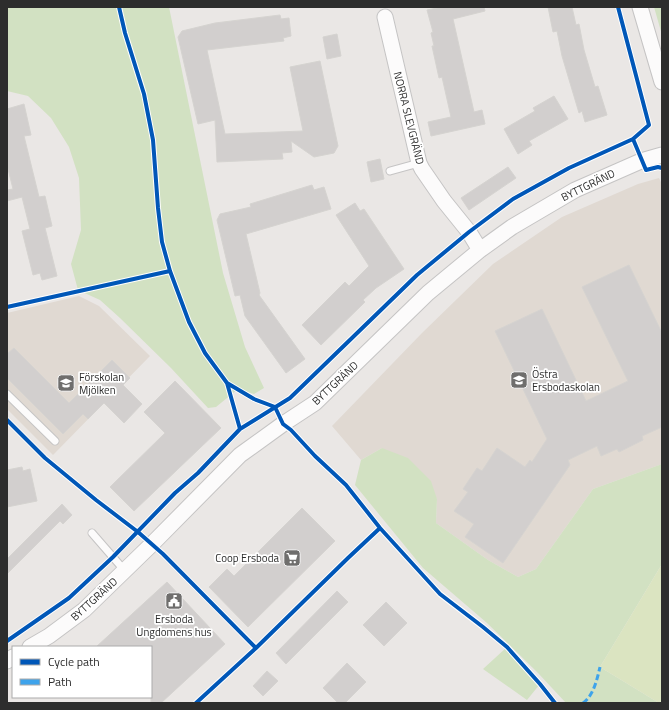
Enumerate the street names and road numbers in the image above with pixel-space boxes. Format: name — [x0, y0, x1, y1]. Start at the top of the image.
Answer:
street label: NORRA SLEVGRÄND — [390, 70, 428, 166]
street label: BYTTGRÄND — [558, 165, 618, 205]
street label: BYTTGRÄND — [308, 357, 362, 409]
street label: BYTTGRÄND — [67, 574, 121, 624]

